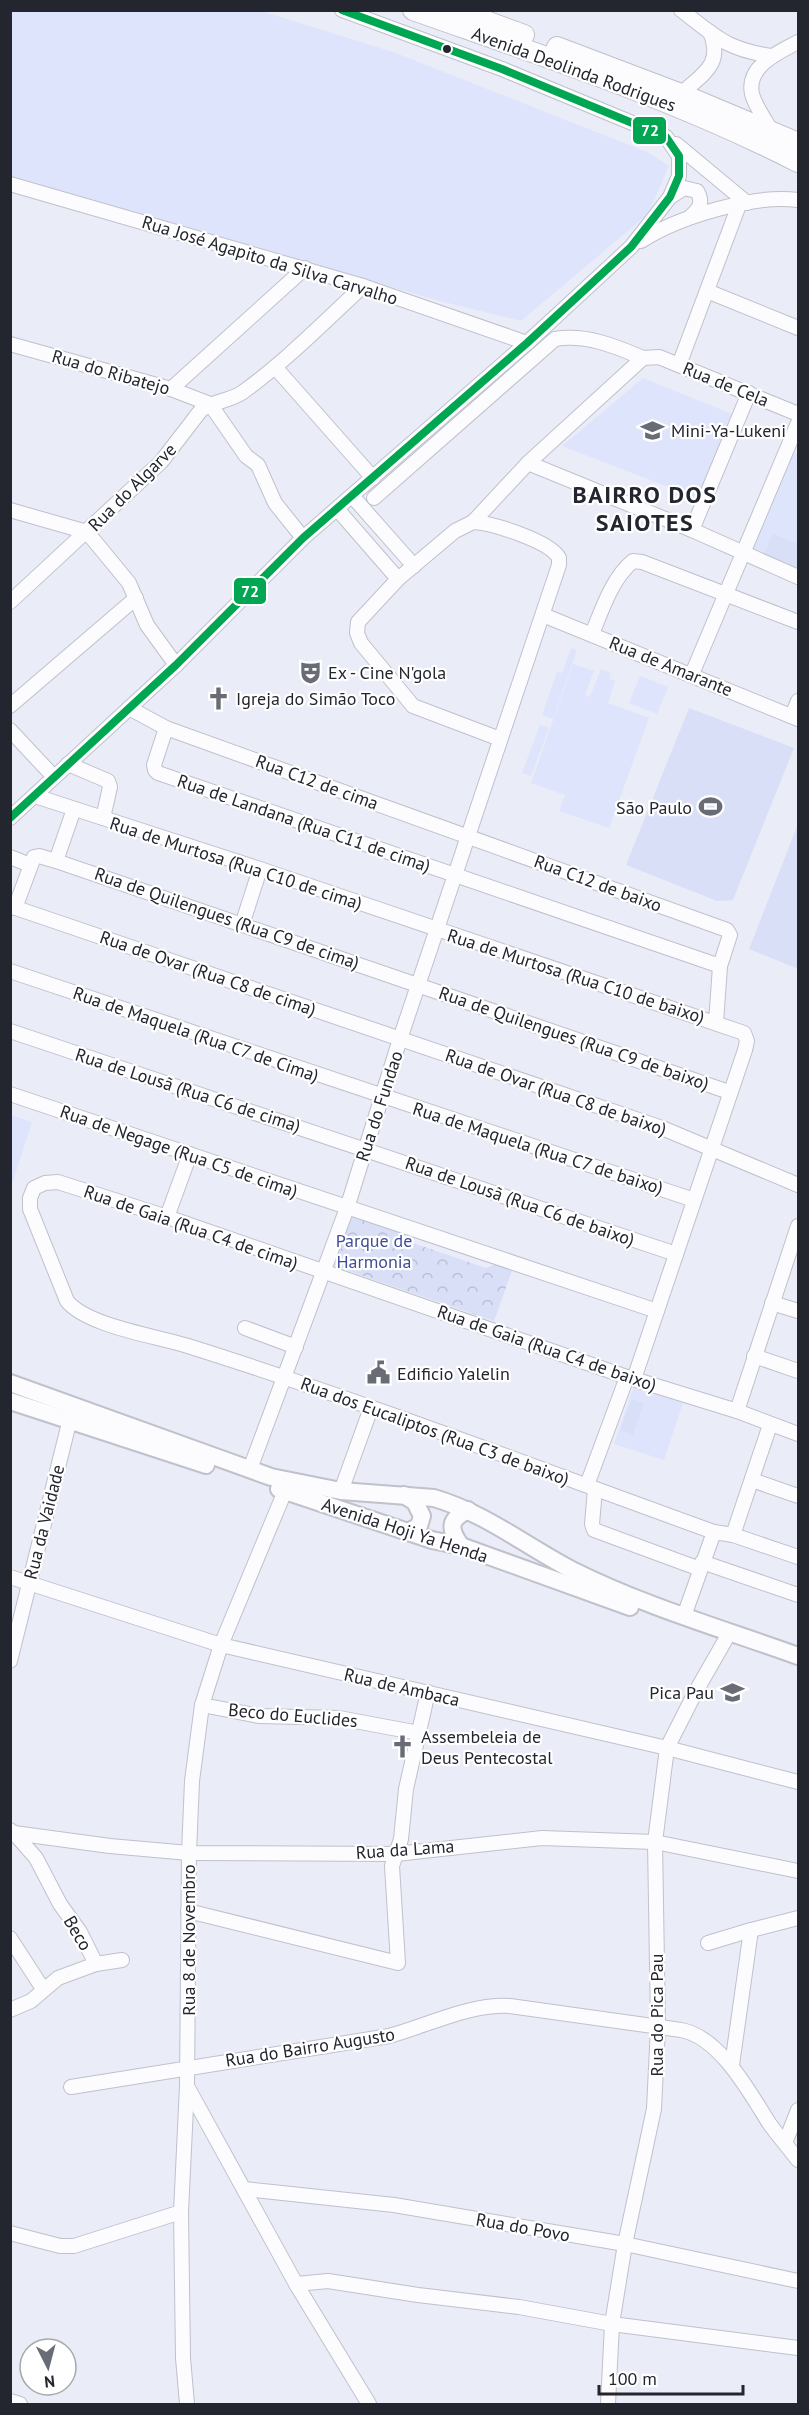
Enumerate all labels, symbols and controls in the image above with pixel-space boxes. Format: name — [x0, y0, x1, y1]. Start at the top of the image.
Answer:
street label: Avenida Deolinda Rodrigues — [469, 21, 679, 117]
unlabelled marker — [441, 43, 453, 55]
line badge: 72 — [632, 116, 667, 145]
text: 72 — [641, 120, 659, 140]
street label: Rua José Agapito da Silva Carvalho — [139, 210, 401, 310]
street label: Rua do Ribatejo — [49, 344, 173, 400]
street label: Rua de Cela — [680, 356, 772, 412]
school or university icon: Mini-Ya-Lukeni — [640, 417, 666, 443]
place label: Mini-Ya-Lukeni — [671, 419, 786, 442]
street label: Rua do Algarve — [83, 438, 181, 536]
district label: BAIRRO DOS SAIOTES — [573, 479, 717, 538]
line badge: 72 — [233, 577, 267, 605]
text: 72 — [241, 581, 259, 601]
street label: Rua de Amarante — [606, 631, 736, 701]
theatre icon: Ex - Cine N'gola — [297, 659, 323, 685]
place label: Ex - Cine N'gola — [328, 661, 446, 684]
church icon: Igreja do Simão Toco — [205, 685, 231, 711]
place label: Igreja do Simão Toco — [236, 687, 395, 710]
street label: Rua C12 de cima — [253, 749, 381, 815]
street label: Rua de Landana (Rua C11 de cima) — [174, 769, 434, 877]
sports icon: São Paulo — [697, 794, 723, 820]
place label: São Paulo — [616, 796, 692, 819]
street label: Rua de Murtosa (Rua C10 de cima) — [107, 811, 365, 915]
street label: Rua C12 de baixo — [531, 849, 665, 917]
street label: Rua de Quilengues (Rua C9 de cima) — [92, 862, 362, 974]
street label: Rua de Murtosa (Rua C10 de baixo) — [444, 923, 708, 1029]
street label: Rua de Ovar (Rua C8 de cima) — [97, 925, 319, 1021]
street label: Rua de Maquela (Rua C7 de Cima) — [70, 981, 322, 1087]
street label: Rua de Quilengues (Rua C9 de baixo) — [436, 981, 712, 1095]
street label: Rua de Lousã (Rua C6 de cima) — [72, 1043, 304, 1137]
street label: Rua de Ovar (Rua C8 de baixo) — [442, 1043, 670, 1141]
street label: Rua do Fundao — [350, 1048, 408, 1164]
street label: Rua de Maquela (Rua C7 de baixo) — [410, 1097, 666, 1199]
street label: Rua de Negage (Rua C5 de cima) — [57, 1099, 301, 1203]
street label: Rua de Lousã (Rua C6 de baixo) — [402, 1151, 638, 1251]
street label: Rua de Gaia (Rua C4 de cima) — [81, 1179, 301, 1275]
park label: Parque de Harmonia — [336, 1229, 412, 1273]
street label: Rua de Gaia (Rua C4 de baixo) — [434, 1300, 660, 1396]
public building icon: Edificio Yalelin — [366, 1360, 392, 1386]
place label: Edificio Yalelin — [397, 1362, 510, 1385]
street label: Rua dos Eucaliptos (Rua C3 de baixo) — [298, 1372, 572, 1490]
street label: Rua da Vaidade — [19, 1462, 69, 1582]
street label: Avenida Hoji Ya Henda — [319, 1492, 491, 1568]
street label: Rua de Ambaca — [342, 1663, 462, 1711]
school or university icon: Pica Pau — [719, 1679, 745, 1705]
place label: Pica Pau — [649, 1681, 714, 1704]
street label: Beco do Euclides — [227, 1698, 359, 1732]
place label: Assembeleia de Deus Pentecostal — [421, 1725, 553, 1769]
church icon: Assembeleia de Deus Pentecostal — [390, 1733, 416, 1759]
street label: Rua da Lama — [355, 1834, 455, 1864]
street label: Rua 8 de Novembro — [177, 1864, 200, 2016]
street label: Beco — [59, 1911, 97, 1955]
street label: Rua do Pica Pau — [645, 1954, 668, 2076]
street label: Rua do Bairro Augusto — [224, 2022, 396, 2072]
street label: Rua do Povo — [474, 2207, 572, 2247]
north arrow — [18, 2337, 78, 2397]
scale bar — [599, 2358, 743, 2396]
text: 100 m — [608, 2367, 657, 2390]
text: N — [43, 2371, 56, 2392]

